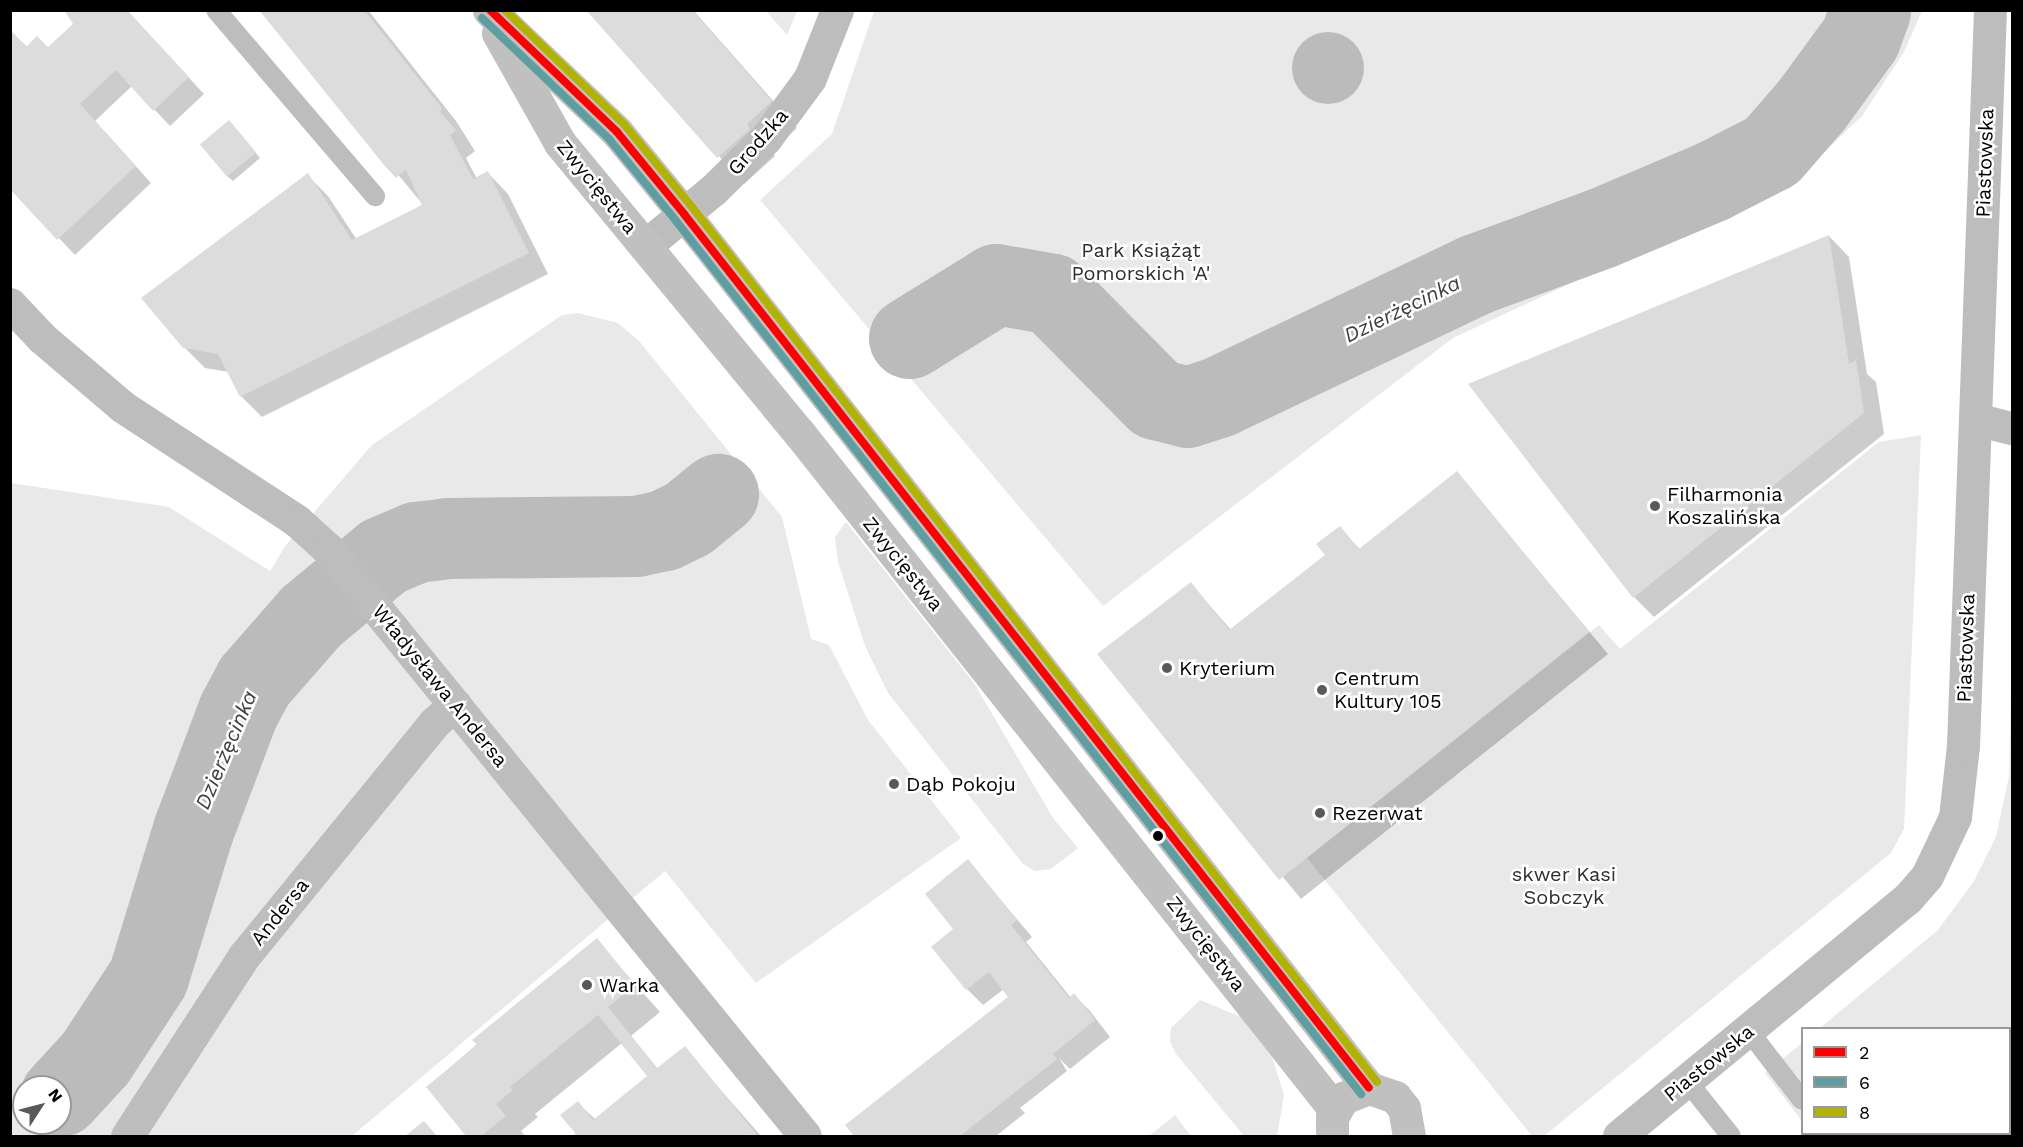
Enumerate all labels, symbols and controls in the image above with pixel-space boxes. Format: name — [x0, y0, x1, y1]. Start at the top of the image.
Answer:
street label: Grodzka — [723, 104, 793, 180]
street label: Piastowska — [1971, 108, 1999, 218]
street label: Zwycięstwa — [552, 135, 642, 239]
park label: Park Książąt Pomorskich 'A' — [1072, 238, 1210, 285]
water label: Dzierżęcinka — [1340, 270, 1464, 348]
place label: Filharmonia Koszalińska — [1667, 482, 1783, 529]
marker: Filharmonia Koszalińska — [1648, 499, 1662, 513]
street label: Zwycięstwa — [858, 512, 948, 616]
street label: Piastowska — [1952, 593, 1980, 703]
street label: Władysława Andersa — [367, 599, 513, 773]
place label: Kryterium — [1179, 656, 1275, 680]
marker: Kryterium — [1160, 661, 1174, 675]
place label: Centrum Kultury 105 — [1334, 666, 1443, 713]
marker: Centrum Kultury 105 — [1315, 683, 1329, 697]
water label: Dzierżęcinka — [190, 687, 262, 813]
place label: Dąb Pokoju — [906, 772, 1016, 796]
marker: Dąb Pokoju — [887, 777, 901, 791]
place label: Rezerwat — [1332, 801, 1423, 825]
marker: Rezerwat — [1313, 806, 1327, 820]
unlabelled marker — [1152, 830, 1164, 842]
park label: skwer Kasi Sobczyk — [1512, 862, 1616, 909]
street label: Andersa — [246, 874, 314, 950]
street label: Zwycięstwa — [1161, 892, 1251, 996]
place label: Warka — [599, 973, 659, 997]
marker: Warka — [580, 978, 594, 992]
street label: Piastowska — [1659, 1019, 1759, 1107]
legend — [1801, 1027, 2011, 1135]
text: 2 — [1859, 1042, 1870, 1063]
text: 6 — [1859, 1072, 1870, 1093]
north arrow — [12, 1075, 72, 1135]
text: N — [44, 1085, 67, 1106]
text: 8 — [1859, 1102, 1870, 1123]

